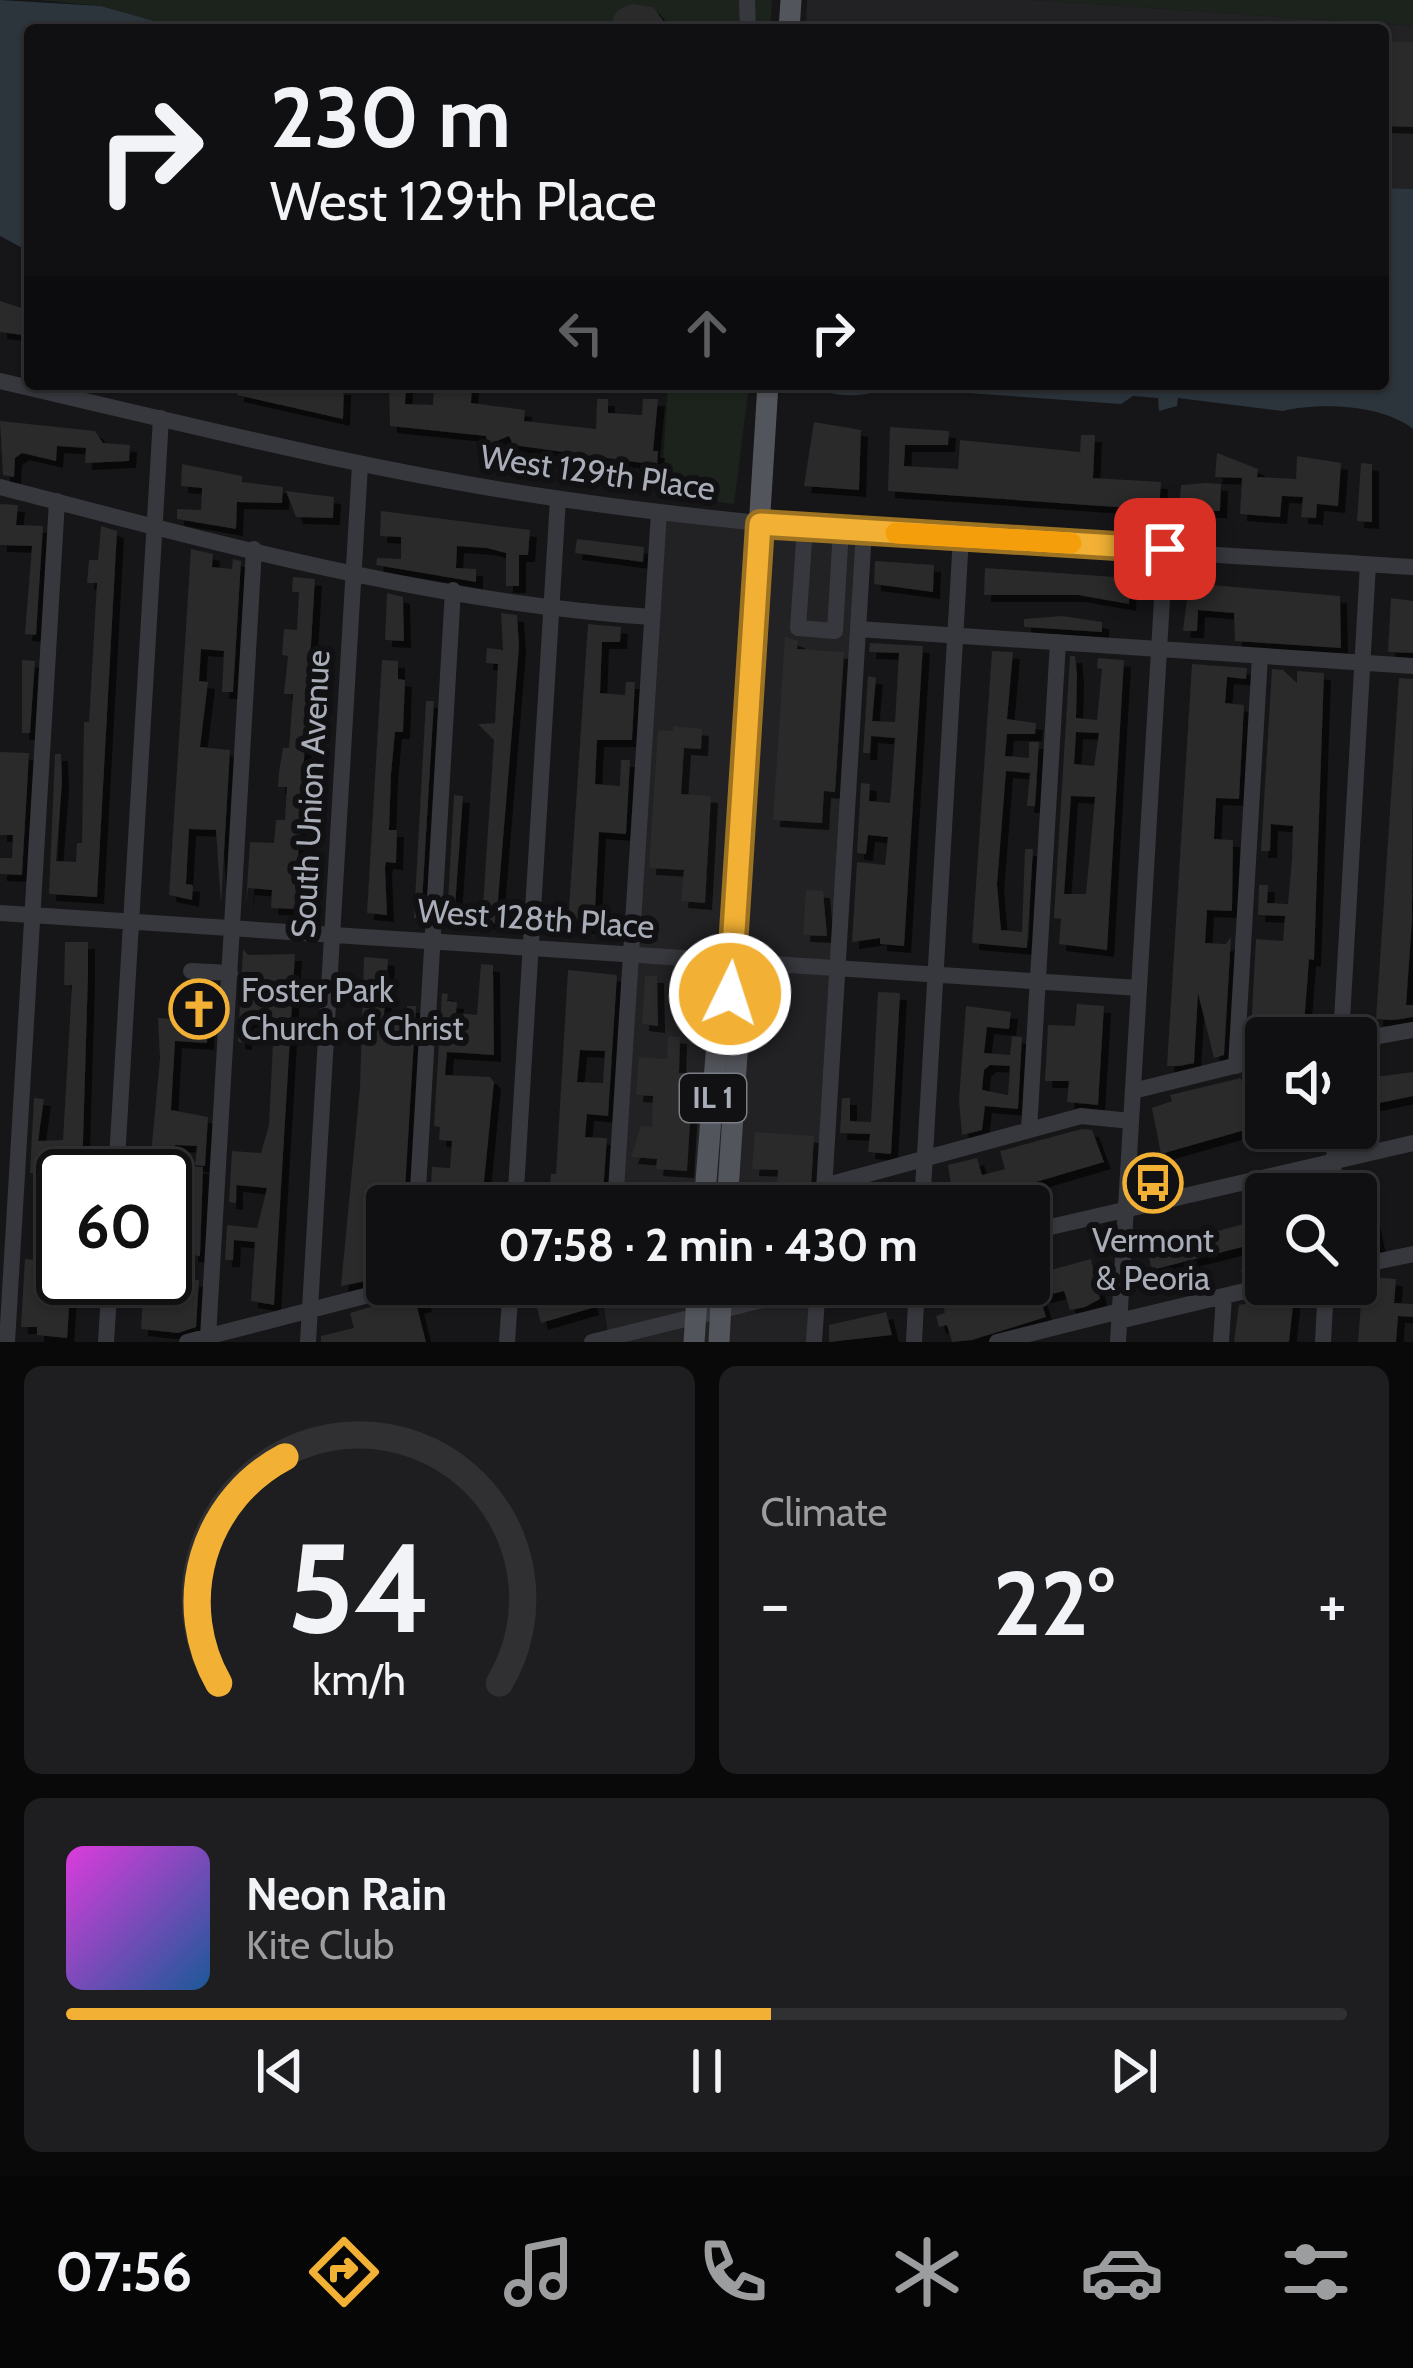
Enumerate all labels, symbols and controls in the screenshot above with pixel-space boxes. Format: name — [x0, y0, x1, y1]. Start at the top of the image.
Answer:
text: 230 m — [270, 66, 511, 168]
icon: right — [72, 72, 228, 228]
text: West 129th Place — [270, 168, 657, 234]
icon: left — [548, 300, 614, 366]
icon: ahead — [674, 300, 740, 366]
icon: right — [800, 300, 866, 366]
street label: West 129th Place — [478, 436, 718, 508]
pin — [1114, 498, 1216, 600]
icon: arrive — [1132, 516, 1198, 582]
street label: South Union Avenue — [282, 649, 338, 939]
street label: West 128th Place — [416, 890, 656, 946]
position arrow — [667, 931, 793, 1057]
place label: Foster Park Church of Christ — [241, 970, 464, 1048]
church icon: Foster Park Church of Christ — [168, 978, 230, 1040]
map controls — [1245, 1017, 1377, 1305]
button: sound — [1245, 1017, 1377, 1149]
road number: IL 1 — [680, 1074, 746, 1122]
speed limit sign: 60 — [36, 1149, 192, 1305]
bus stop icon: Vermont & Peoria — [1122, 1152, 1184, 1214]
button: search — [1245, 1173, 1377, 1305]
text: 07:58 · 2 min · 430 m — [498, 1218, 918, 1272]
place label: Vermont & Peoria — [1092, 1220, 1214, 1298]
text: Climate — [761, 1488, 887, 1536]
text: 54 — [287, 1512, 432, 1663]
text: 22° — [993, 1548, 1114, 1658]
text: − — [761, 1563, 790, 1644]
text: + — [1318, 1563, 1347, 1644]
text: km/h — [312, 1654, 406, 1706]
text: Neon Rain — [246, 1867, 447, 1921]
text: Kite Club — [246, 1921, 394, 1969]
icon: previous — [247, 2038, 313, 2104]
icon: pause — [674, 2038, 740, 2104]
icon: next — [1101, 2038, 1167, 2104]
icon: directions — [302, 2230, 386, 2314]
icon: music — [497, 2230, 581, 2314]
icon: phone — [691, 2230, 775, 2314]
icon: climate — [885, 2230, 969, 2314]
icon: car — [1080, 2230, 1164, 2314]
icon: filters — [1274, 2230, 1358, 2314]
text: 07:56 — [55, 2239, 192, 2305]

